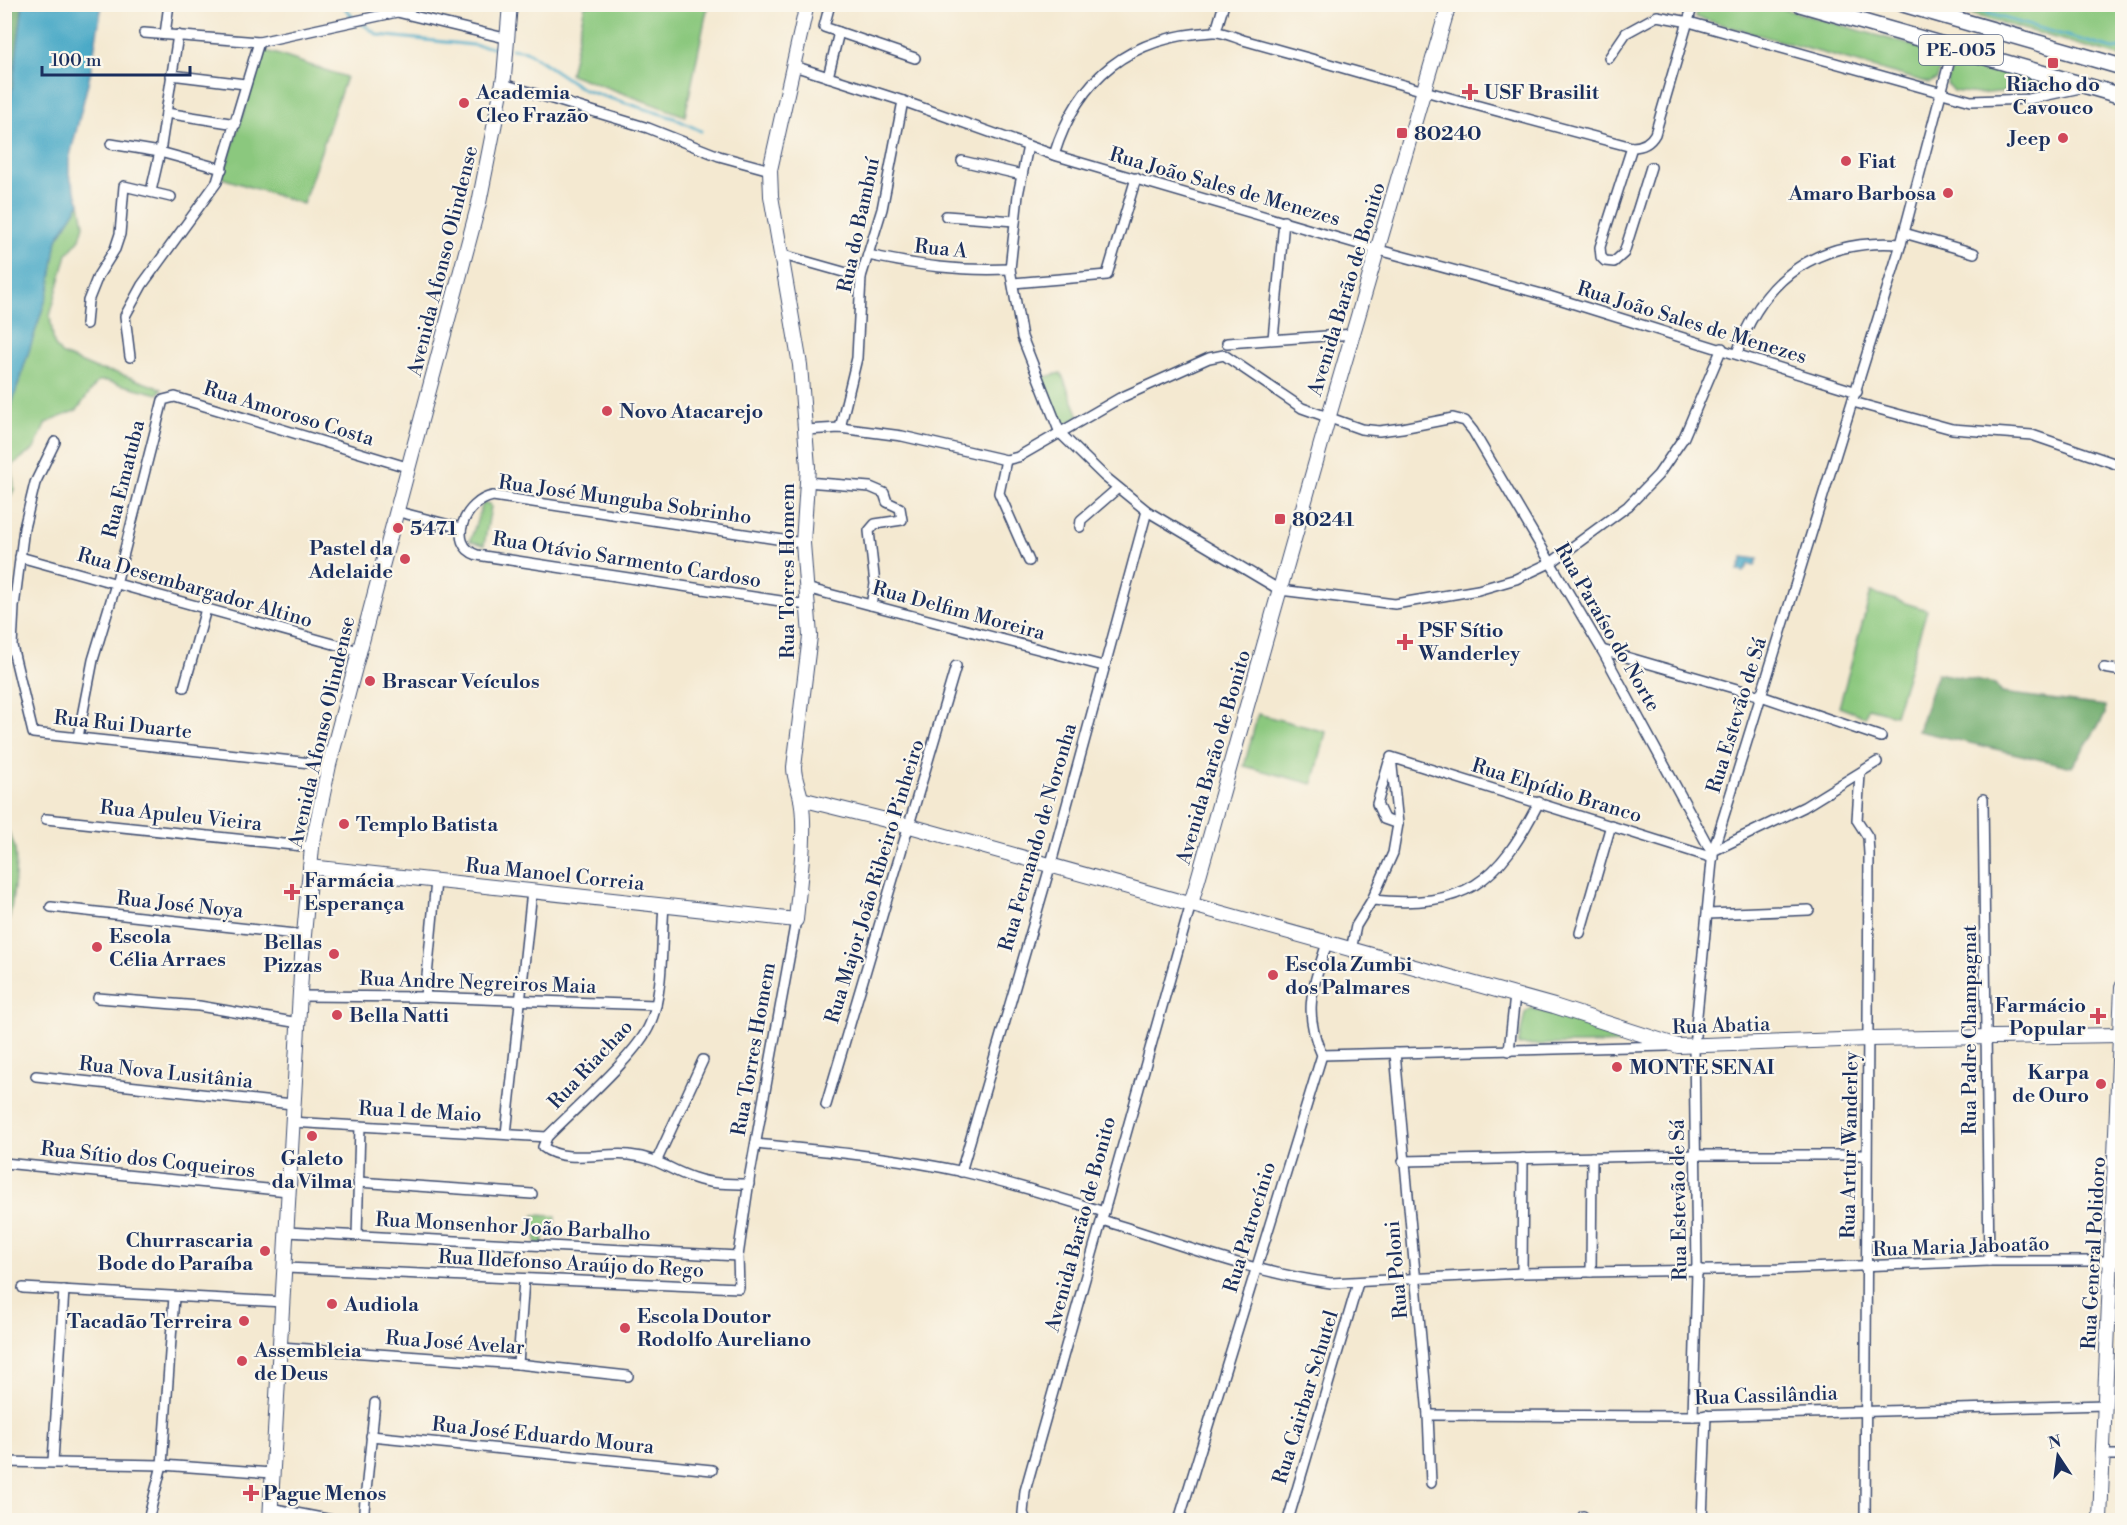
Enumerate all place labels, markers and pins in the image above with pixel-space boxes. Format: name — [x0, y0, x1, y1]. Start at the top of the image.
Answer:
marker: Riacho do Cavouco — [2046, 56, 2060, 70]
place label: Riacho do Cavouco — [2006, 73, 2100, 121]
place label: Academia Cleo Frazão — [475, 81, 589, 129]
place label: USF Brasilit — [1484, 81, 1600, 106]
marker: USF Brasilit — [1461, 83, 1479, 101]
marker: Academia Cleo Frazão — [457, 96, 471, 110]
place label: 80240 — [1414, 122, 1482, 147]
marker: 80240 — [1395, 126, 1409, 140]
place label: Jeep — [2006, 127, 2051, 152]
marker: Jeep — [2056, 131, 2070, 145]
place label: Fiat — [1858, 150, 1897, 175]
marker: Fiat — [1839, 154, 1853, 168]
place label: Amaro Barbosa — [1787, 182, 1936, 207]
marker: Amaro Barbosa — [1941, 186, 1955, 200]
place label: Novo Atacarejo — [619, 400, 763, 425]
marker: Novo Atacarejo — [600, 404, 614, 418]
place label: 80241 — [1292, 508, 1355, 533]
marker: 80241 — [1273, 512, 1287, 526]
place label: 5471 — [410, 517, 458, 542]
marker: 5471 — [391, 521, 405, 535]
place label: Pastel da Adelaide — [308, 537, 393, 585]
marker: Pastel da Adelaide — [398, 552, 412, 566]
place label: PSF Sítio Wanderley — [1417, 619, 1521, 667]
marker: PSF Sítio Wanderley — [1396, 633, 1414, 651]
place label: Brascar Veículos — [382, 670, 539, 695]
marker: Brascar Veículos — [363, 674, 377, 688]
place label: Templo Batista — [356, 813, 498, 838]
marker: Templo Batista — [337, 817, 351, 831]
place label: Farmácia Esperança — [304, 869, 404, 917]
marker: Farmácia Esperança — [285, 885, 299, 899]
place label: Escola Célia Arraes — [109, 925, 226, 973]
place label: Bellas Pizzas — [263, 931, 322, 979]
marker: Escola Célia Arraes — [90, 940, 104, 954]
marker: Bellas Pizzas — [327, 947, 341, 961]
place label: Escola Zumbi dos Palmares — [1285, 953, 1413, 1001]
marker: Escola Zumbi dos Palmares — [1266, 968, 1280, 982]
place label: Farmácio Popular — [1995, 994, 2086, 1042]
place label: Bella Natti — [349, 1004, 449, 1029]
marker: Bella Natti — [330, 1008, 344, 1022]
marker: Farmácio Popular — [2091, 1009, 2105, 1023]
place label: MONTE SENAI — [1629, 1056, 1775, 1081]
marker: MONTE SENAI — [1610, 1060, 1624, 1074]
place label: Karpa de Ouro — [2012, 1061, 2089, 1109]
marker: Karpa de Ouro — [2094, 1077, 2108, 1091]
marker: Galeto da Vilma — [305, 1129, 319, 1143]
place label: Galeto da Vilma — [271, 1147, 353, 1195]
place label: Churrascaria Bode do Paraíba — [98, 1229, 253, 1277]
marker: Churrascaria Bode do Paraíba — [258, 1244, 272, 1258]
place label: Audiola — [343, 1293, 419, 1318]
marker: Audiola — [325, 1297, 339, 1311]
place label: Escola Doutor Rodolfo Aureliano — [637, 1305, 811, 1353]
place label: Tacadão Terreira — [67, 1310, 232, 1335]
marker: Tacadão Terreira — [237, 1314, 251, 1328]
marker: Escola Doutor Rodolfo Aureliano — [618, 1321, 632, 1335]
place label: Assembleia de Deus — [253, 1339, 362, 1387]
marker: Assembleia de Deus — [235, 1354, 249, 1368]
place label: Pague Menos — [263, 1482, 386, 1507]
marker: Pague Menos — [244, 1486, 258, 1500]

